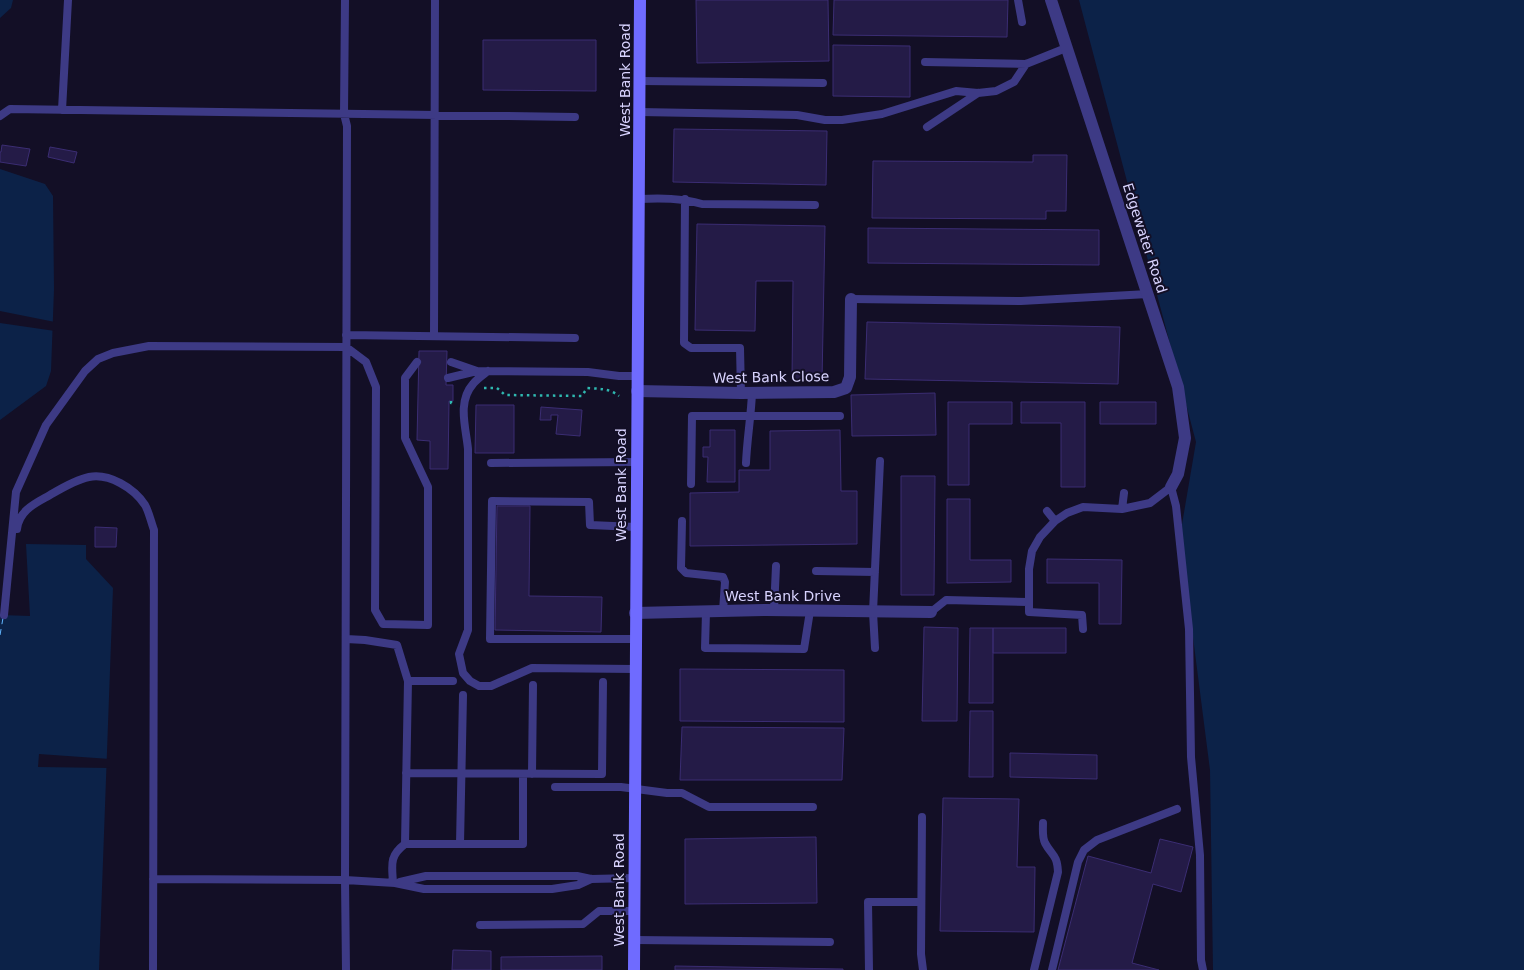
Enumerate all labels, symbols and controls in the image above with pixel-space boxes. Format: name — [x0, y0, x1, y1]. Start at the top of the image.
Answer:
street label: West Bank Road — [617, 23, 633, 137]
street label: Edgewater Road — [1120, 181, 1170, 295]
street label: West Bank Close — [713, 368, 829, 386]
street label: West Bank Road — [613, 428, 629, 542]
street label: West Bank Drive — [725, 588, 841, 604]
street label: West Bank Road — [611, 833, 627, 947]

